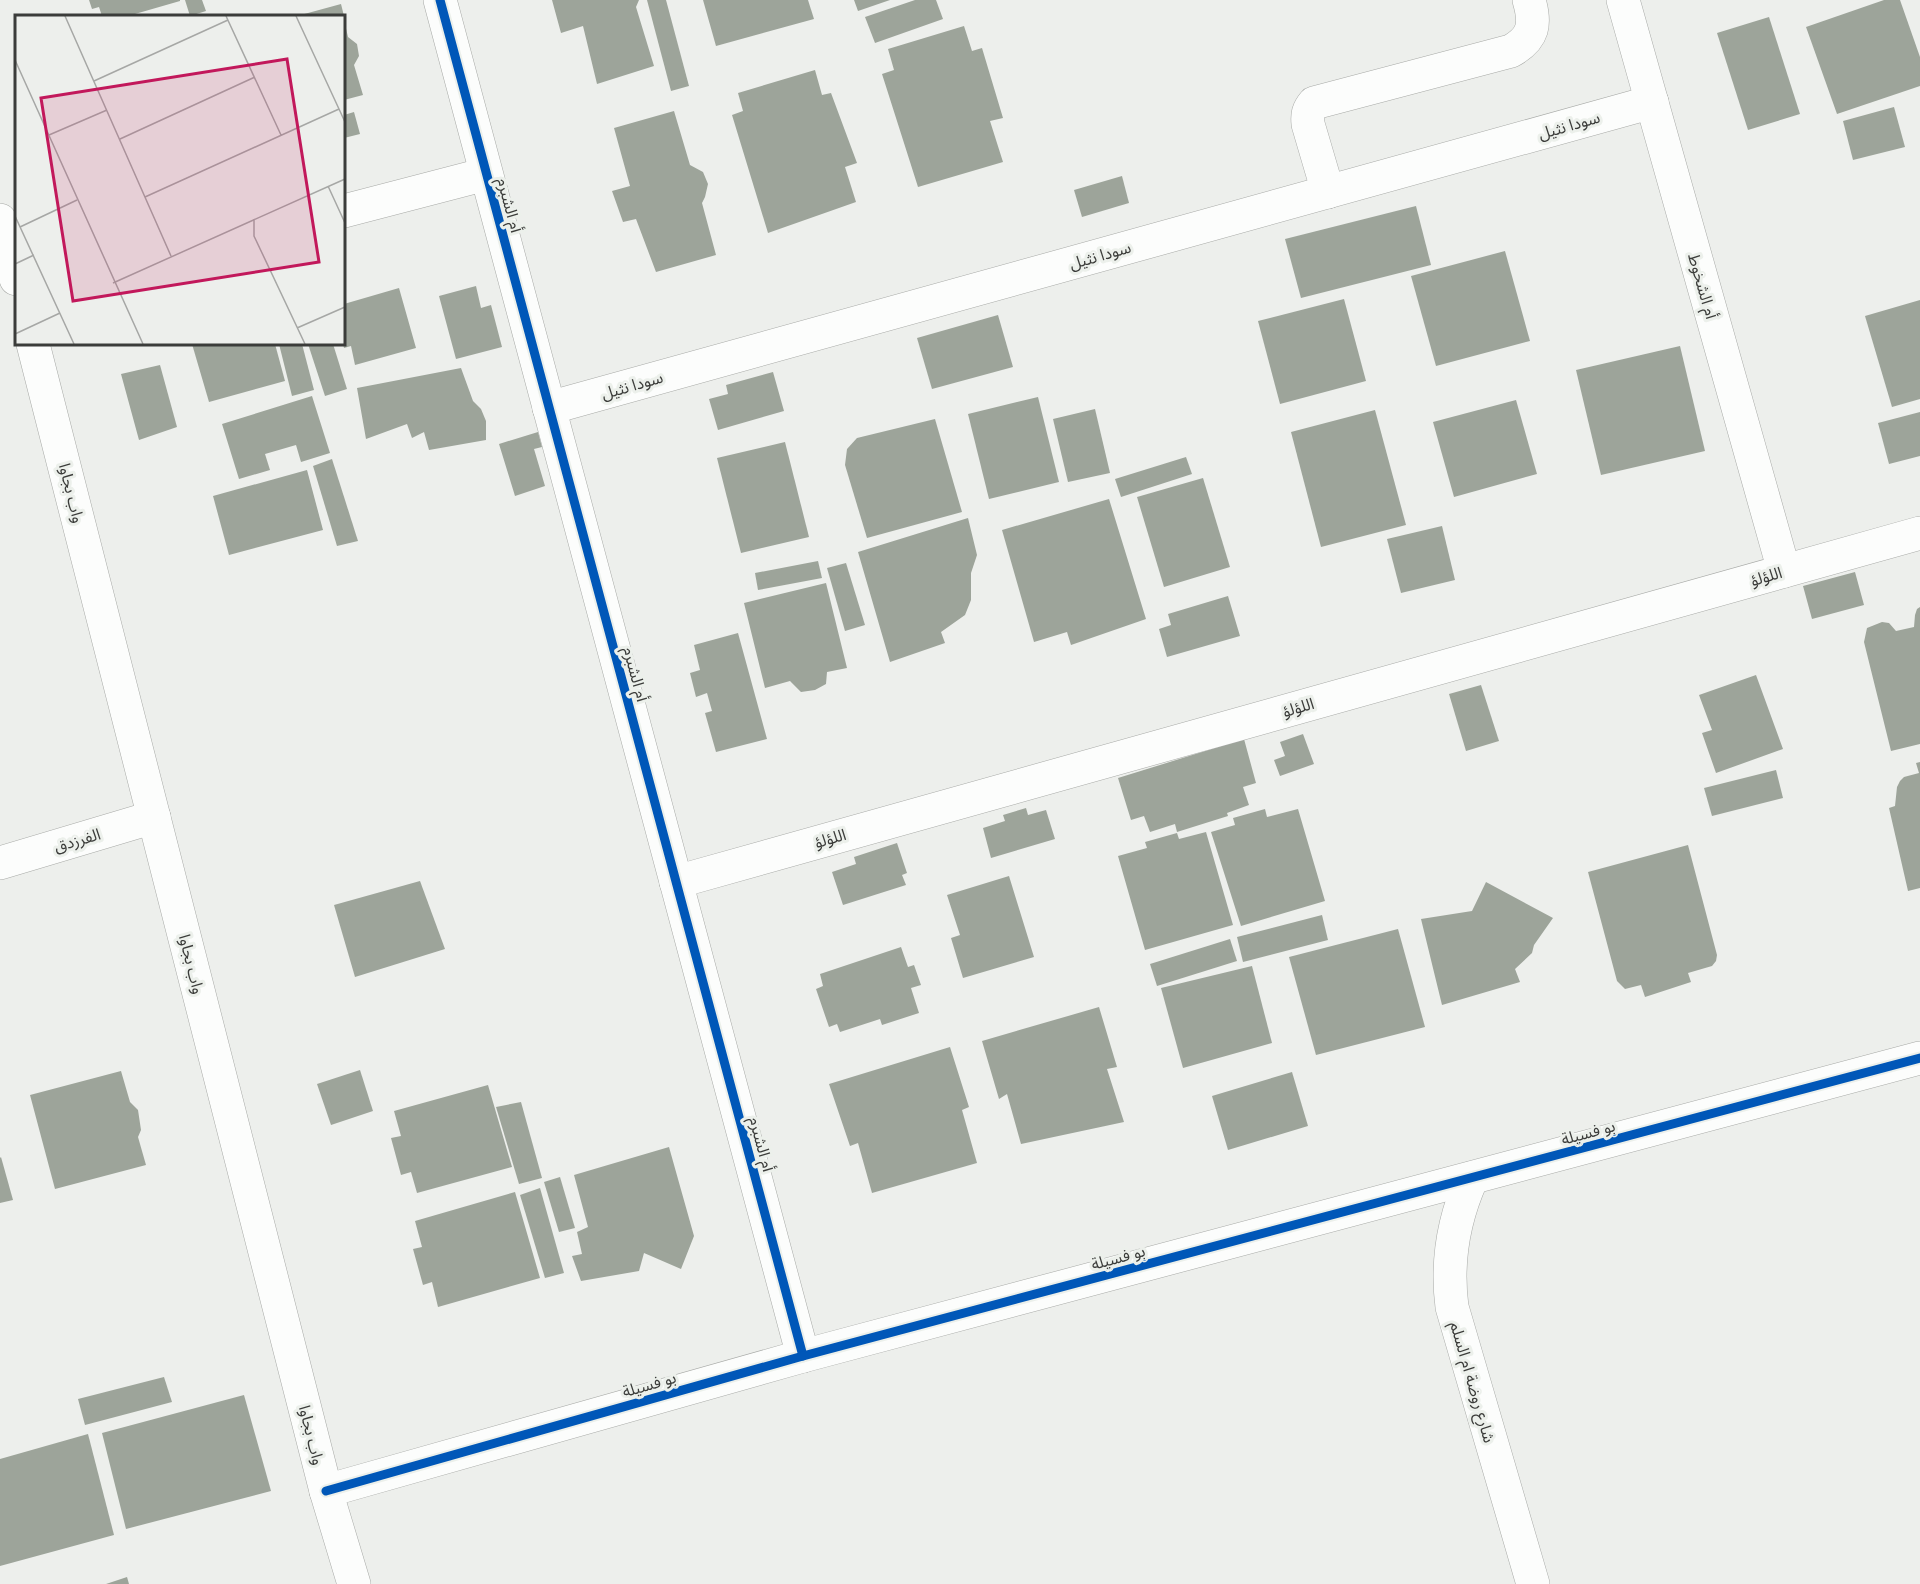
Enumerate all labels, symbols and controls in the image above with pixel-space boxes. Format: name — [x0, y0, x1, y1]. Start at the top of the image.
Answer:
inset map — [15, 15, 345, 345]
street label: سودا نثيل — [1535, 106, 1602, 143]
street label: أم الشبرم — [490, 175, 528, 235]
street label: سودا نثيل — [1066, 236, 1133, 273]
street label: أم الشخوط — [1681, 251, 1723, 322]
street label: سودا نثيل — [598, 366, 665, 403]
street label: واب بجاوا — [55, 461, 90, 525]
street label: اللؤلؤ — [1748, 561, 1784, 590]
street label: أم الشبرم — [616, 644, 654, 704]
street label: اللؤلؤ — [1280, 692, 1316, 721]
street label: الفرزدق — [51, 823, 103, 857]
street label: اللؤلؤ — [812, 823, 848, 852]
street label: واب بجاوا — [175, 932, 210, 996]
street label: أم الشبرم — [742, 1114, 780, 1174]
street label: بو فسيلة — [1559, 1114, 1617, 1149]
street label: بو فسيلة — [1089, 1239, 1147, 1274]
street label: شارع روضة ام السلم — [1443, 1319, 1501, 1446]
street label: بو فسيلة — [619, 1366, 678, 1401]
street label: واب بجاوا — [295, 1403, 330, 1467]

